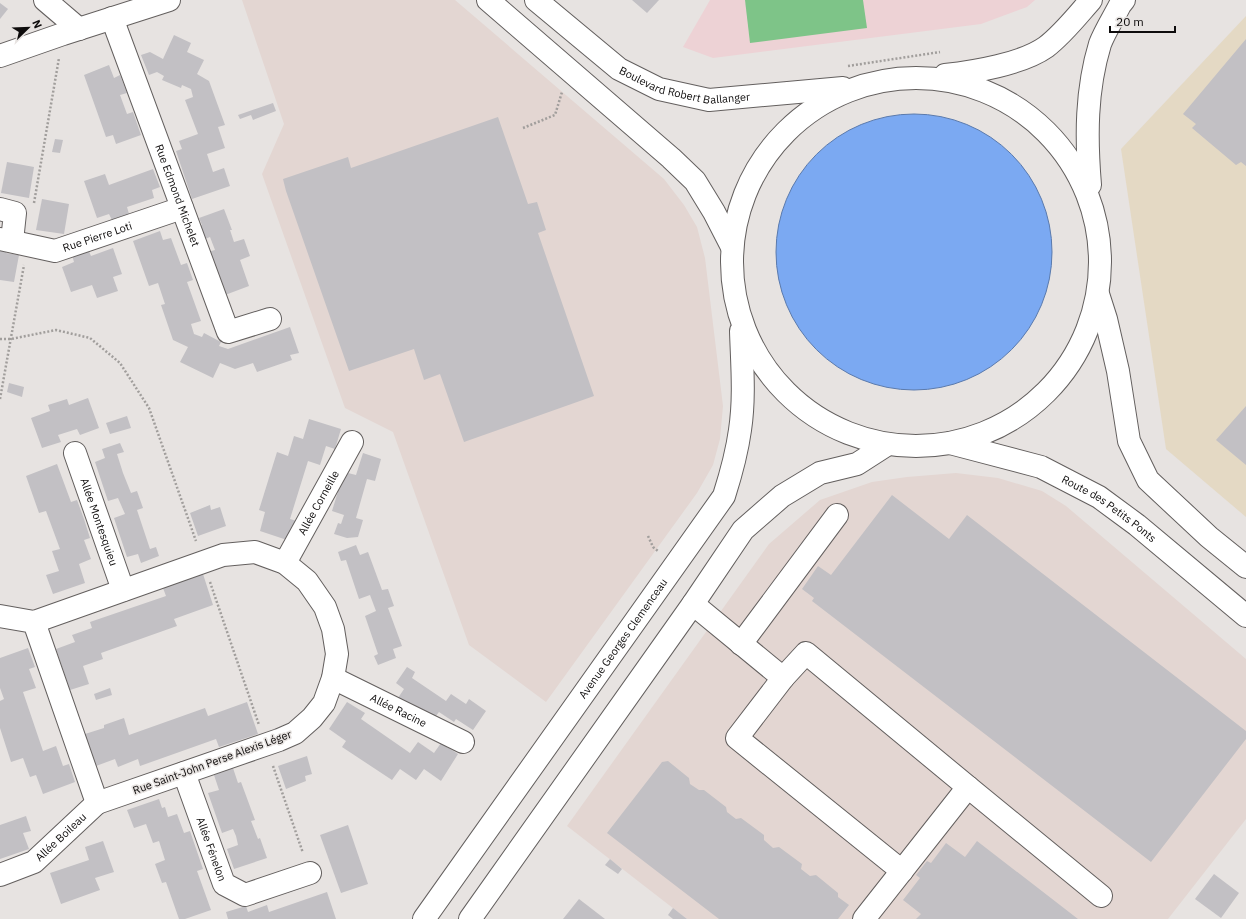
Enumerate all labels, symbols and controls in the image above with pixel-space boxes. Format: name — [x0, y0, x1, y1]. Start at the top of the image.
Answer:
north arrow — [8, 8, 48, 48]
scale bar — [1110, 8, 1175, 34]
text: 20 m — [1116, 14, 1144, 29]
text: N — [29, 18, 45, 31]
street label: Boulevard Robert Ballanger — [617, 63, 750, 107]
street label: Rue Edmond Michelet — [152, 142, 203, 249]
street label: Rue Pierre Loti — [61, 218, 134, 255]
street label: Allée Corneille — [295, 468, 342, 537]
street label: Route des Petits Ponts — [1059, 472, 1159, 545]
street label: Allée Montesquieu — [77, 476, 121, 568]
street label: Avenue Georges Clemenceau — [576, 576, 670, 701]
street label: Allée Racine — [368, 690, 429, 730]
street label: Rue Saint-John Perse Alexis Léger — [131, 727, 293, 797]
street label: Allée Boileau — [32, 810, 89, 864]
street label: Allée Fénelon — [193, 815, 229, 883]

